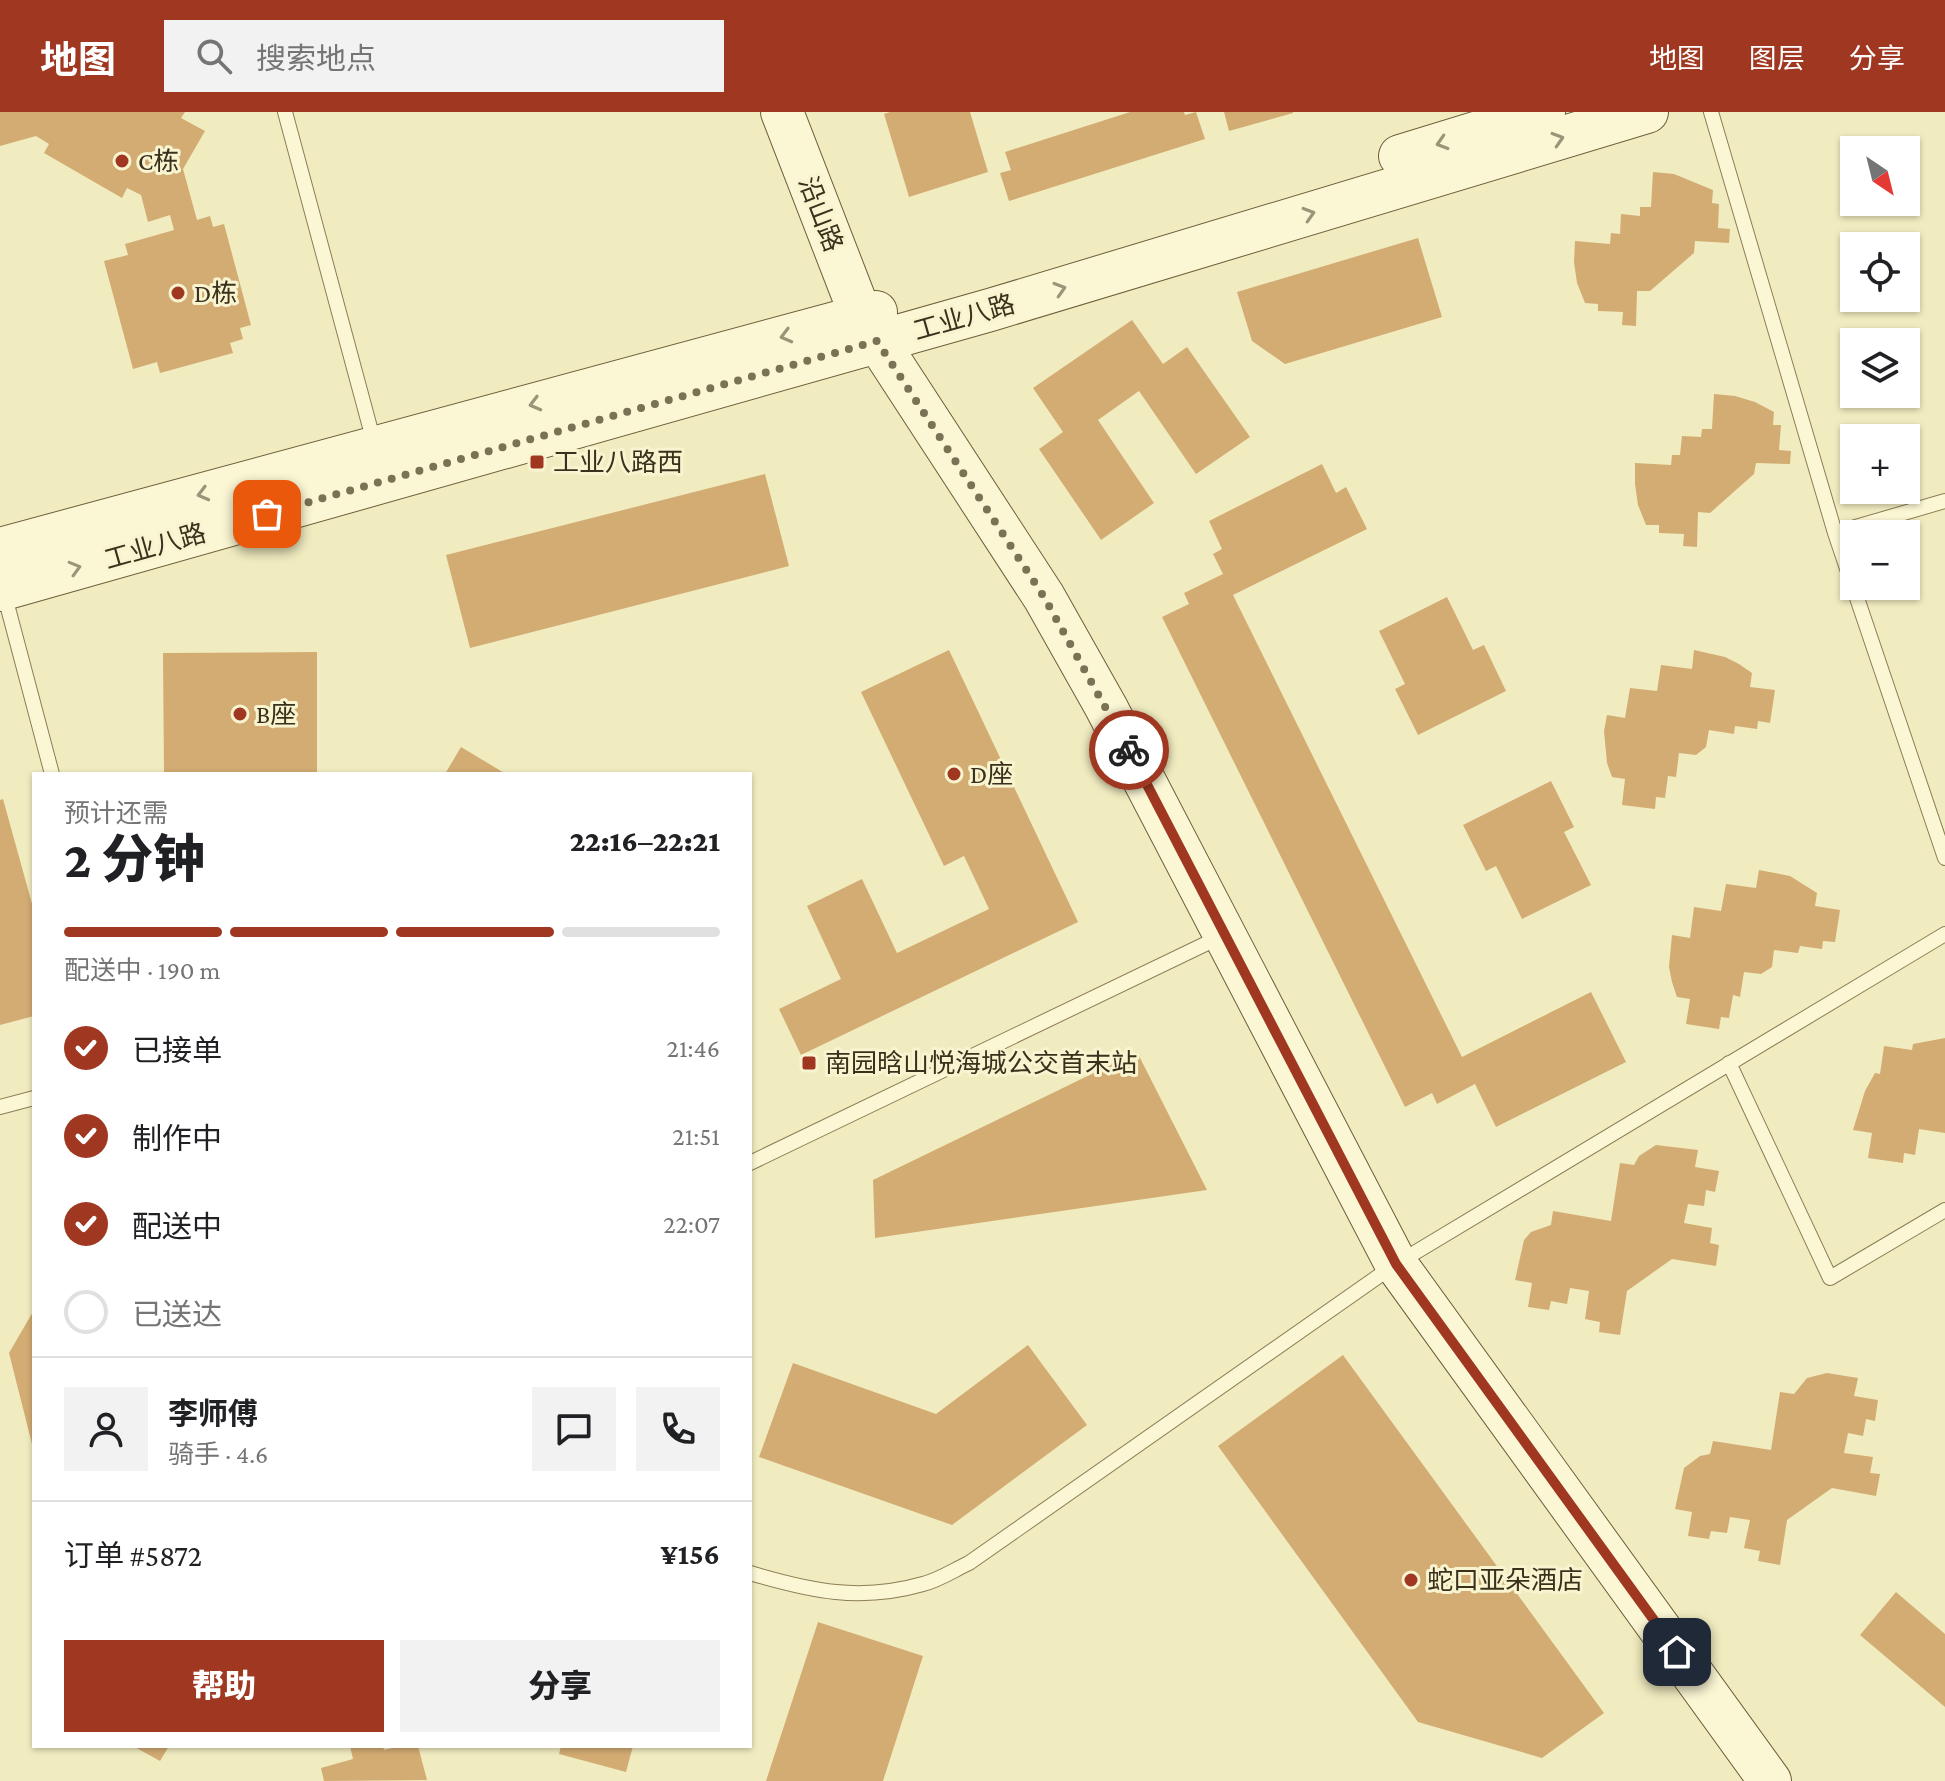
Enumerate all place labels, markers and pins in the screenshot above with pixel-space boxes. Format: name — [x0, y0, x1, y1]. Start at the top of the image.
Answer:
place label: C栋 — [138, 147, 179, 176]
marker: C栋 — [113, 152, 131, 170]
place label: D栋 — [194, 279, 237, 308]
marker: D栋 — [169, 284, 187, 302]
place label: 工业八路西 — [553, 448, 683, 477]
marker: 工业八路西 — [528, 453, 546, 471]
pin — [233, 480, 301, 548]
place label: B座 — [256, 700, 296, 729]
marker: B座 — [231, 705, 249, 723]
place label: D座 — [970, 760, 1013, 789]
marker: D座 — [945, 765, 963, 783]
place label: 南园晗山悦海城公交首末站 — [825, 1049, 1137, 1078]
marker: 南园晗山悦海城公交首末站 — [800, 1054, 818, 1072]
place label: 蛇口亚朵酒店 — [1427, 1566, 1583, 1595]
marker: 蛇口亚朵酒店 — [1402, 1571, 1420, 1589]
pin — [1643, 1618, 1711, 1686]

